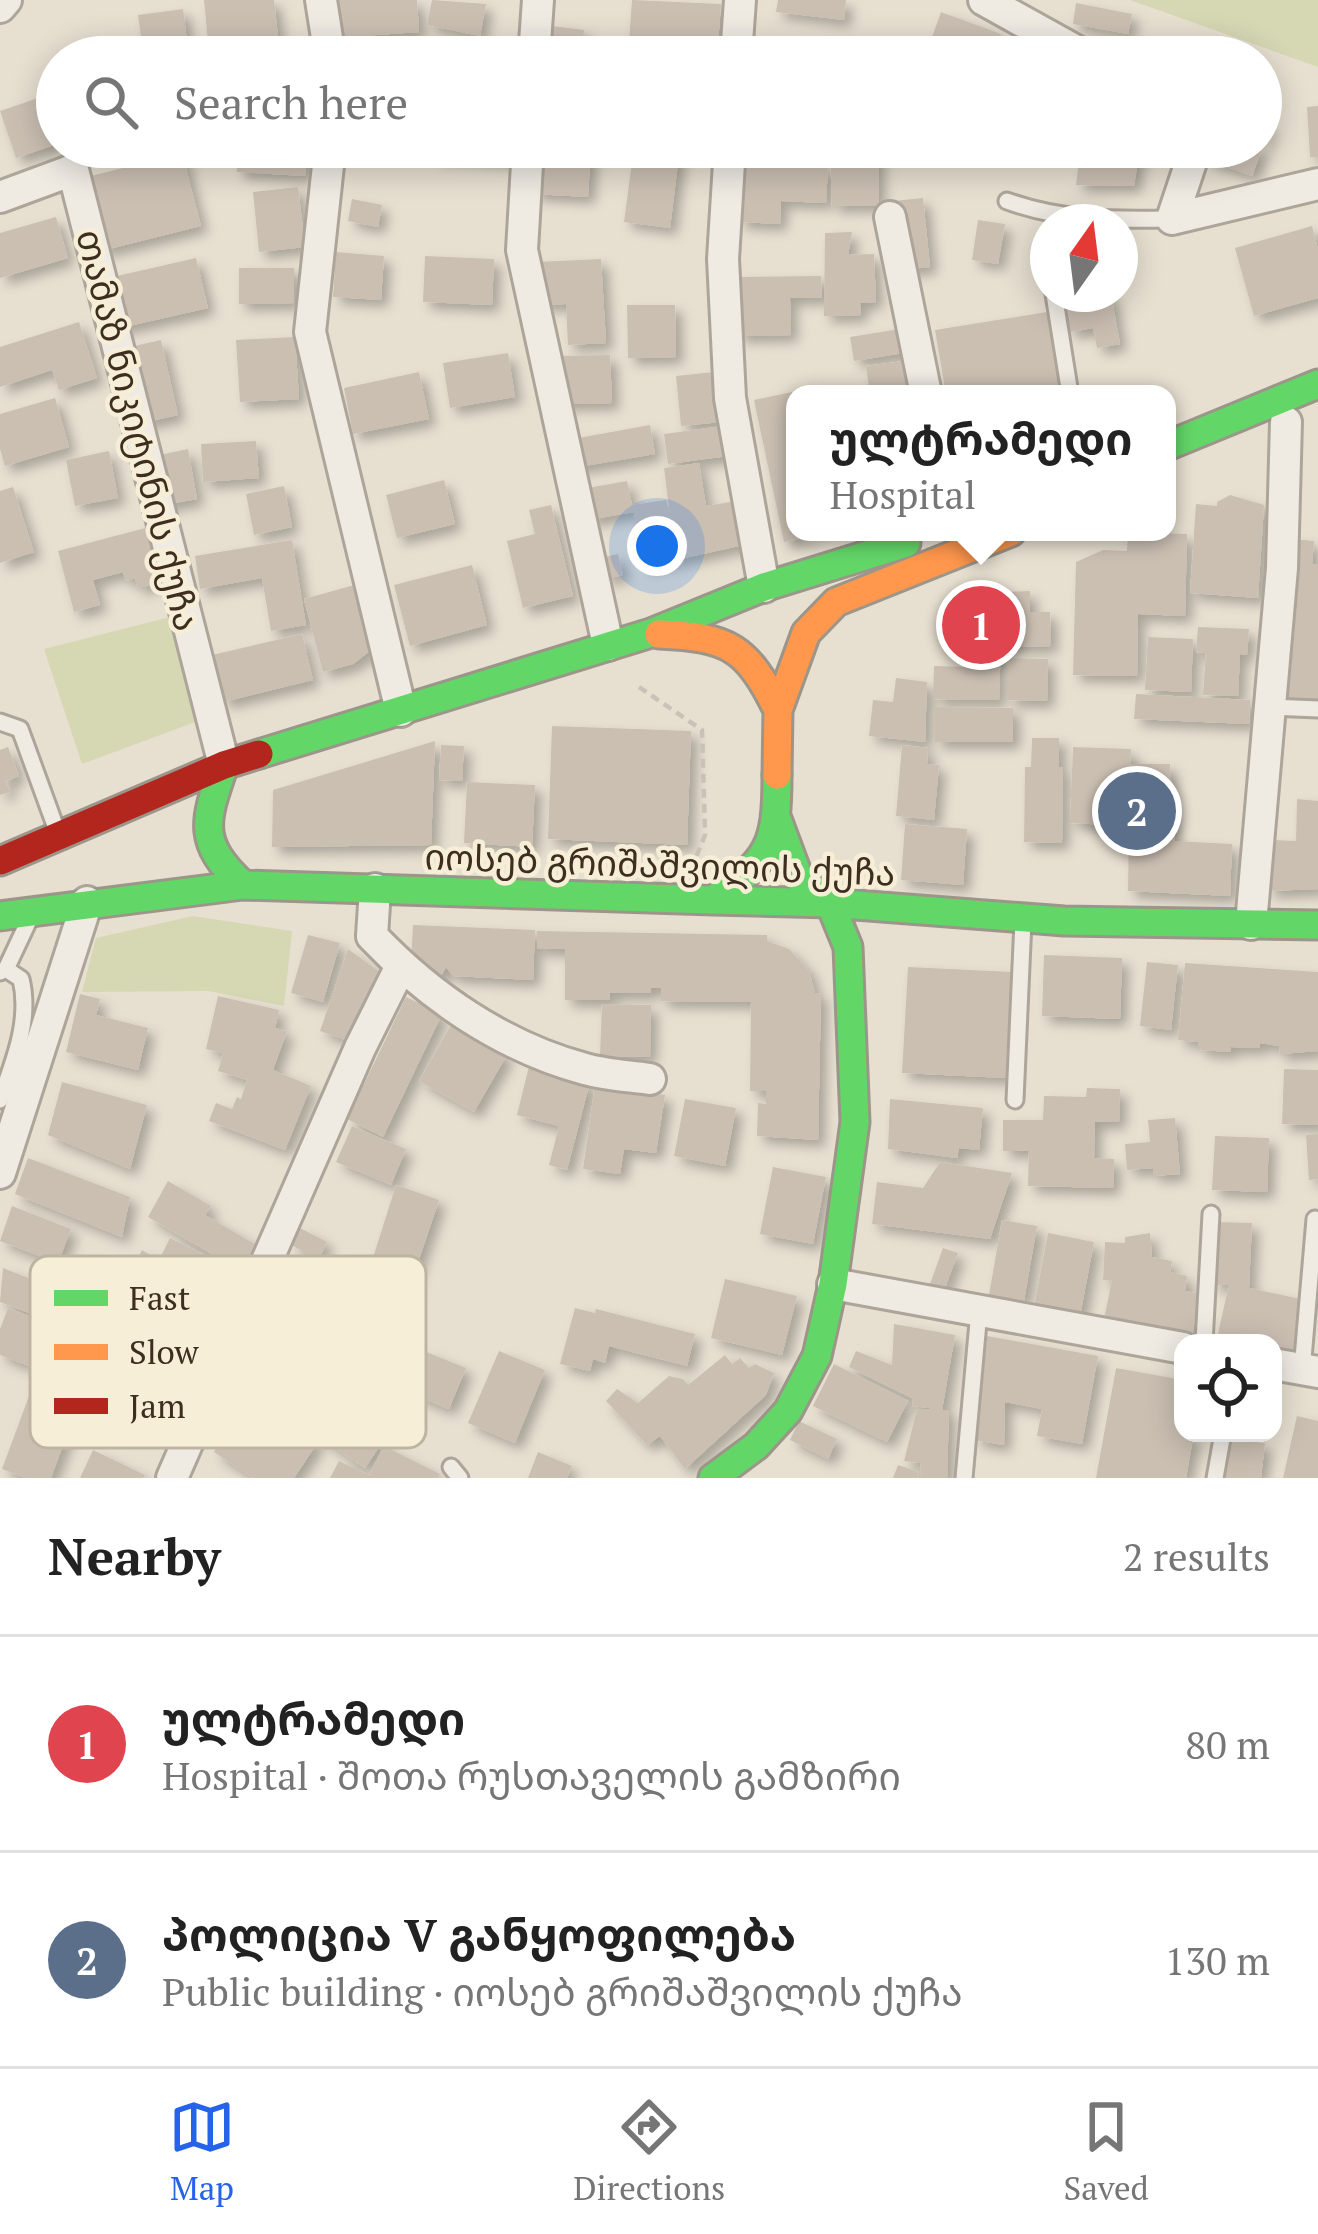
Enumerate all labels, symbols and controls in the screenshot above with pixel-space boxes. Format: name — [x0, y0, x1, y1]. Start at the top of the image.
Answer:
search box — [36, 36, 1282, 168]
icon: search — [78, 69, 144, 135]
text: Search here — [174, 72, 408, 132]
north arrow — [1030, 204, 1138, 312]
street label: თამაზ ნიკიტინის ქუჩა — [66, 224, 212, 636]
popup — [786, 385, 1176, 541]
text: ულტრამედი — [829, 408, 1133, 468]
text: Hospital — [829, 468, 976, 520]
your location — [627, 516, 687, 576]
pin: 1 — [942, 580, 1020, 670]
pin: 2 — [1098, 766, 1176, 856]
street label: იოსებ გრიშაშვილის ქუჩა — [424, 832, 896, 896]
legend — [30, 1256, 426, 1448]
text: Fast — [129, 1276, 190, 1319]
text: Slow — [129, 1330, 199, 1373]
map controls — [1174, 1334, 1282, 1442]
button: locate — [1174, 1334, 1282, 1442]
text: Jam — [129, 1384, 185, 1427]
text: Nearby — [48, 1522, 221, 1590]
text: 2 results — [1123, 1530, 1270, 1582]
text: ულტრამედი — [162, 1688, 465, 1748]
text: 1 — [76, 1718, 98, 1770]
text: 80 m — [1185, 1718, 1270, 1770]
text: Hospital · შოთა რუსთაველის გამზირი — [162, 1749, 901, 1801]
text: პოლიცია V განყოფილება — [162, 1904, 796, 1964]
text: 2 — [76, 1934, 98, 1986]
text: 130 m — [1165, 1934, 1270, 1986]
text: Public building · იოსებ გრიშაშვილის ქუჩა — [162, 1965, 963, 2017]
tab: Map — [169, 2094, 235, 2209]
tab: Directions — [573, 2094, 725, 2209]
tab: Saved — [1064, 2094, 1149, 2209]

